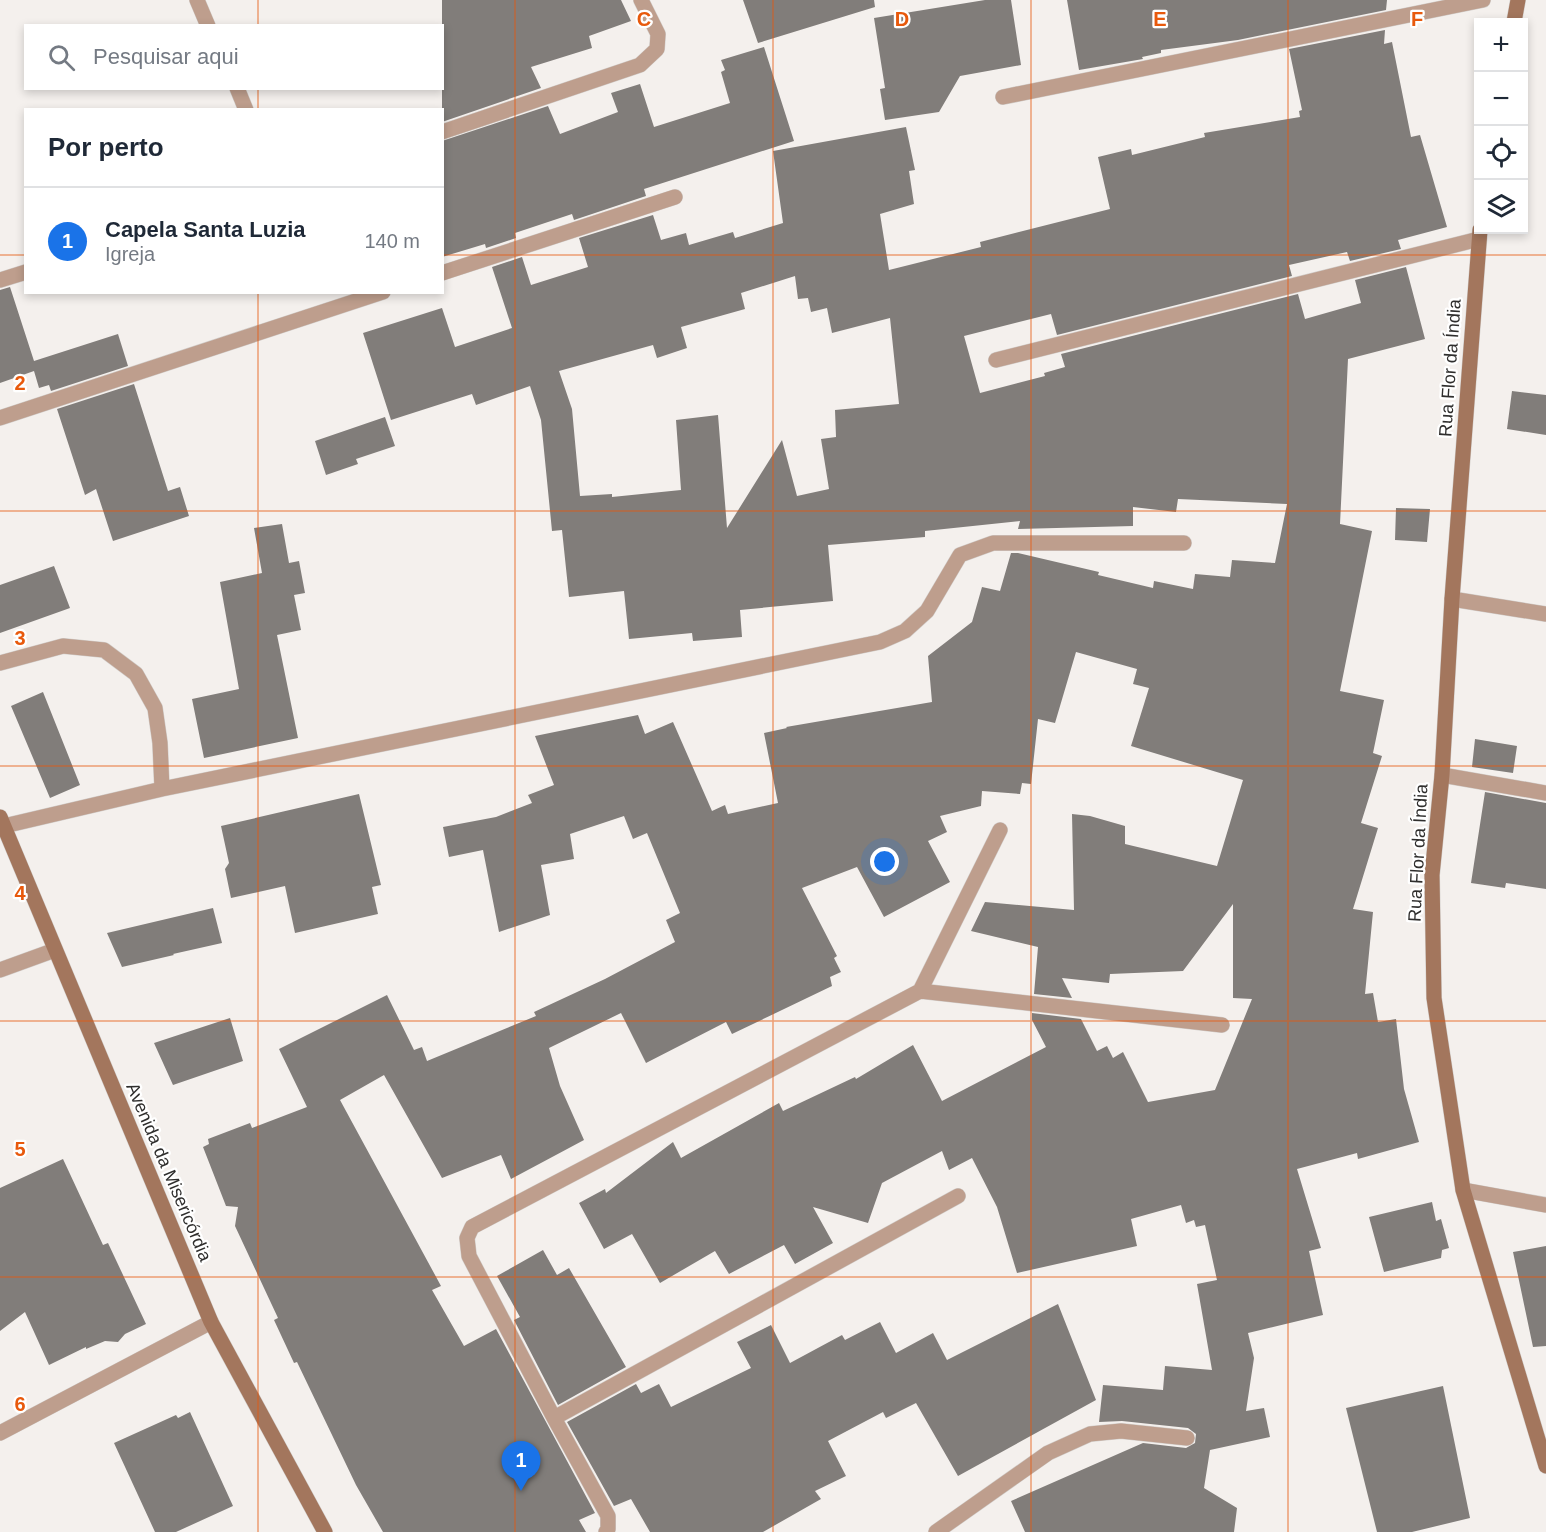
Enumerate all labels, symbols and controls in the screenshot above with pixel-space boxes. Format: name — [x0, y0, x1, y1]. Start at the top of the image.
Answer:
text: C — [637, 8, 651, 30]
text: D — [895, 8, 909, 30]
text: E — [1153, 8, 1167, 30]
text: F — [1411, 8, 1423, 30]
map controls — [1474, 18, 1528, 234]
button: + — [1474, 18, 1528, 72]
search box — [24, 24, 444, 90]
icon: search — [45, 41, 78, 74]
text: Pesquisar aqui — [93, 44, 239, 69]
button: − — [1474, 72, 1528, 126]
button: locate — [1474, 126, 1528, 180]
text: Por perto — [48, 132, 164, 162]
button: layers — [1474, 180, 1528, 234]
text: Capela Santa Luzia — [105, 217, 306, 242]
text: 1 — [62, 230, 73, 252]
text: 140 m — [364, 230, 420, 252]
text: Igreja — [105, 243, 155, 265]
street label: Rua Flor da Índia — [1435, 297, 1465, 438]
text: 2 — [14, 372, 26, 394]
text: 3 — [14, 627, 26, 649]
street label: Rua Flor da Índia — [1404, 783, 1432, 922]
your location — [870, 847, 899, 876]
text: 4 — [14, 882, 26, 904]
street label: Avenida da Misericórdia — [122, 1080, 216, 1265]
text: 5 — [14, 1138, 26, 1160]
text: 6 — [14, 1393, 26, 1415]
pin: 1 — [502, 1442, 540, 1491]

